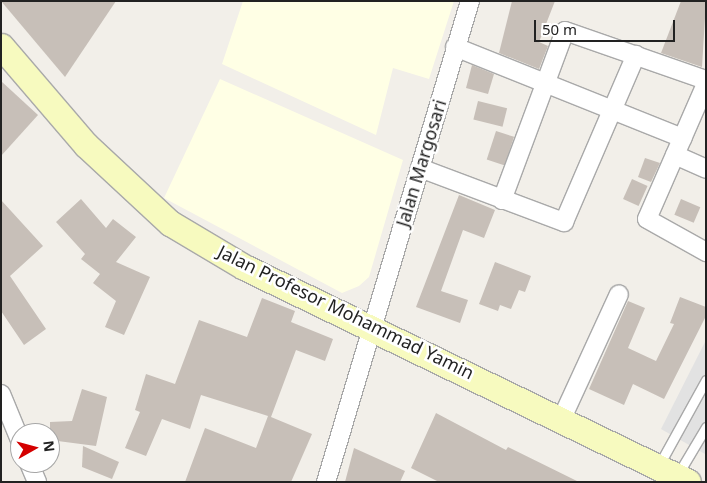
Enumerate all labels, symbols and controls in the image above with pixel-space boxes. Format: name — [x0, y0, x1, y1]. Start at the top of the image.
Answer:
scale bar — [537, 10, 678, 42]
text: 50 m — [542, 19, 577, 39]
street label: Jalan Margosari — [391, 97, 451, 229]
street label: Jalan Profesor Mohammad Yamin — [214, 240, 478, 384]
north arrow — [10, 423, 60, 473]
text: N — [39, 439, 60, 453]

